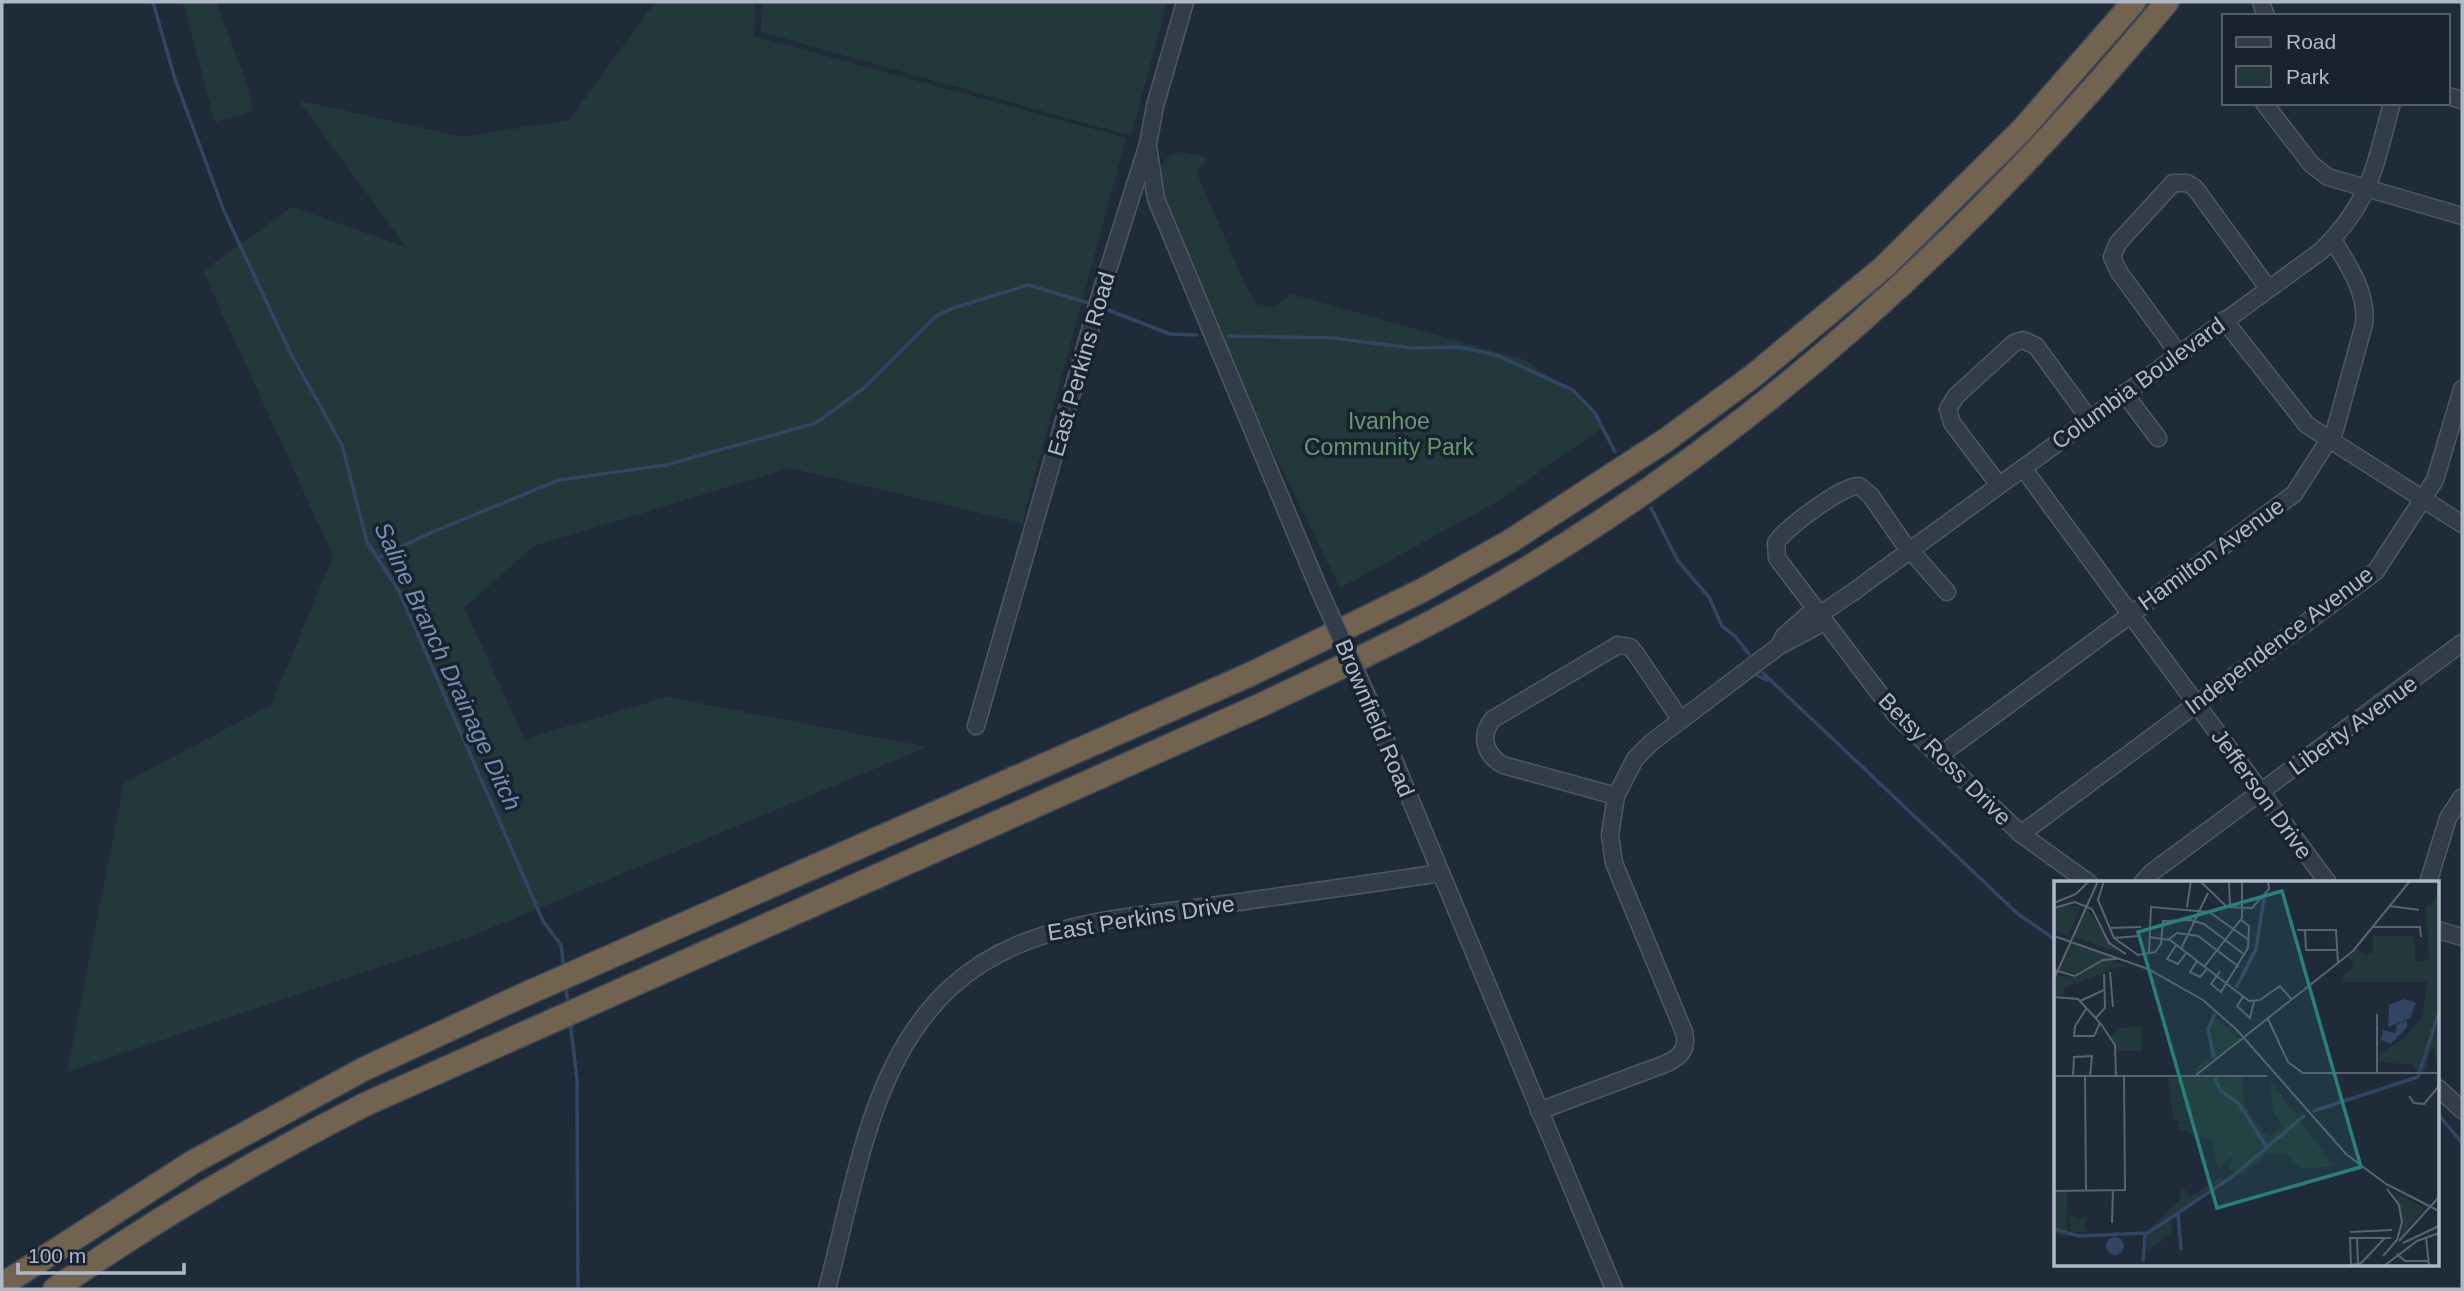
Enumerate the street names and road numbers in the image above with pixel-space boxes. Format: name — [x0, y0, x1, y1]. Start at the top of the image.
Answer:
street label: East Perkins Road — [1042, 269, 1120, 459]
street label: Columbia Boulevard — [2047, 312, 2229, 454]
street label: Hamilton Avenue — [2133, 493, 2289, 615]
street label: Independence Avenue — [2180, 561, 2378, 719]
street label: Brownfield Road — [1330, 635, 1420, 801]
street label: Liberty Avenue — [2284, 670, 2422, 780]
street label: Betsy Ross Drive — [1873, 687, 2017, 831]
street label: Jefferson Drive — [2206, 724, 2318, 864]
street label: East Perkins Drive — [1046, 890, 1236, 946]

